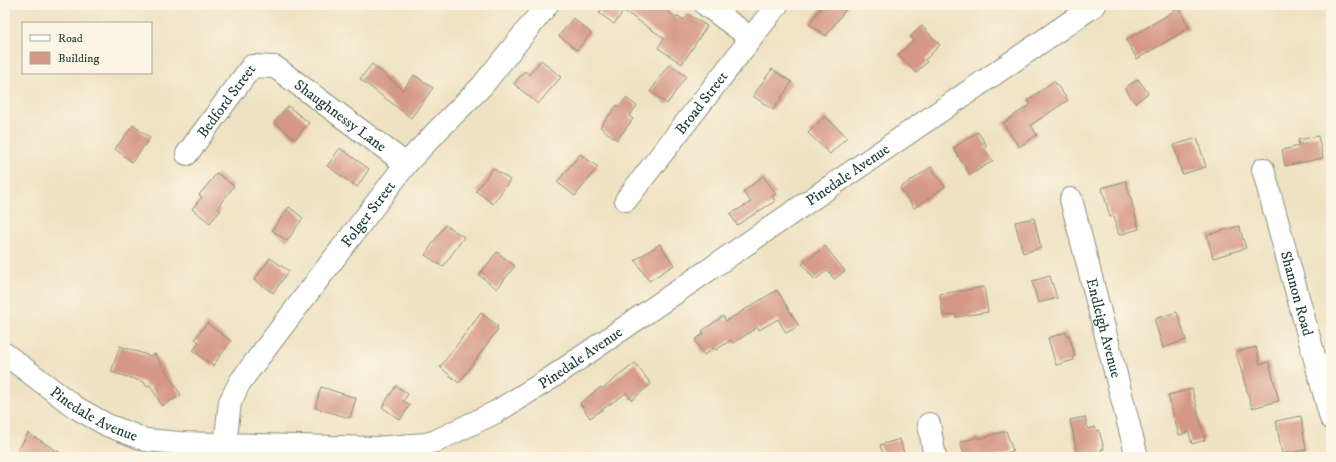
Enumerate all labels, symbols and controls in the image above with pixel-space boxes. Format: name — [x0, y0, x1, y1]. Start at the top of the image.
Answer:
legend — [22, 22, 152, 74]
text: Road — [58, 31, 83, 46]
text: Building — [58, 51, 99, 66]
street label: Bedford Street — [193, 60, 260, 142]
street label: Broad Street — [671, 67, 732, 138]
street label: Shaughnessy Lane — [291, 75, 390, 156]
street label: Pinedale Avenue — [802, 139, 893, 210]
street label: Folger Street — [337, 177, 399, 251]
street label: Shannon Road — [1276, 249, 1318, 338]
street label: Endleigh Avenue — [1082, 276, 1126, 380]
street label: Pinedale Avenue — [535, 322, 626, 393]
street label: Pinedale Avenue — [46, 382, 141, 445]

